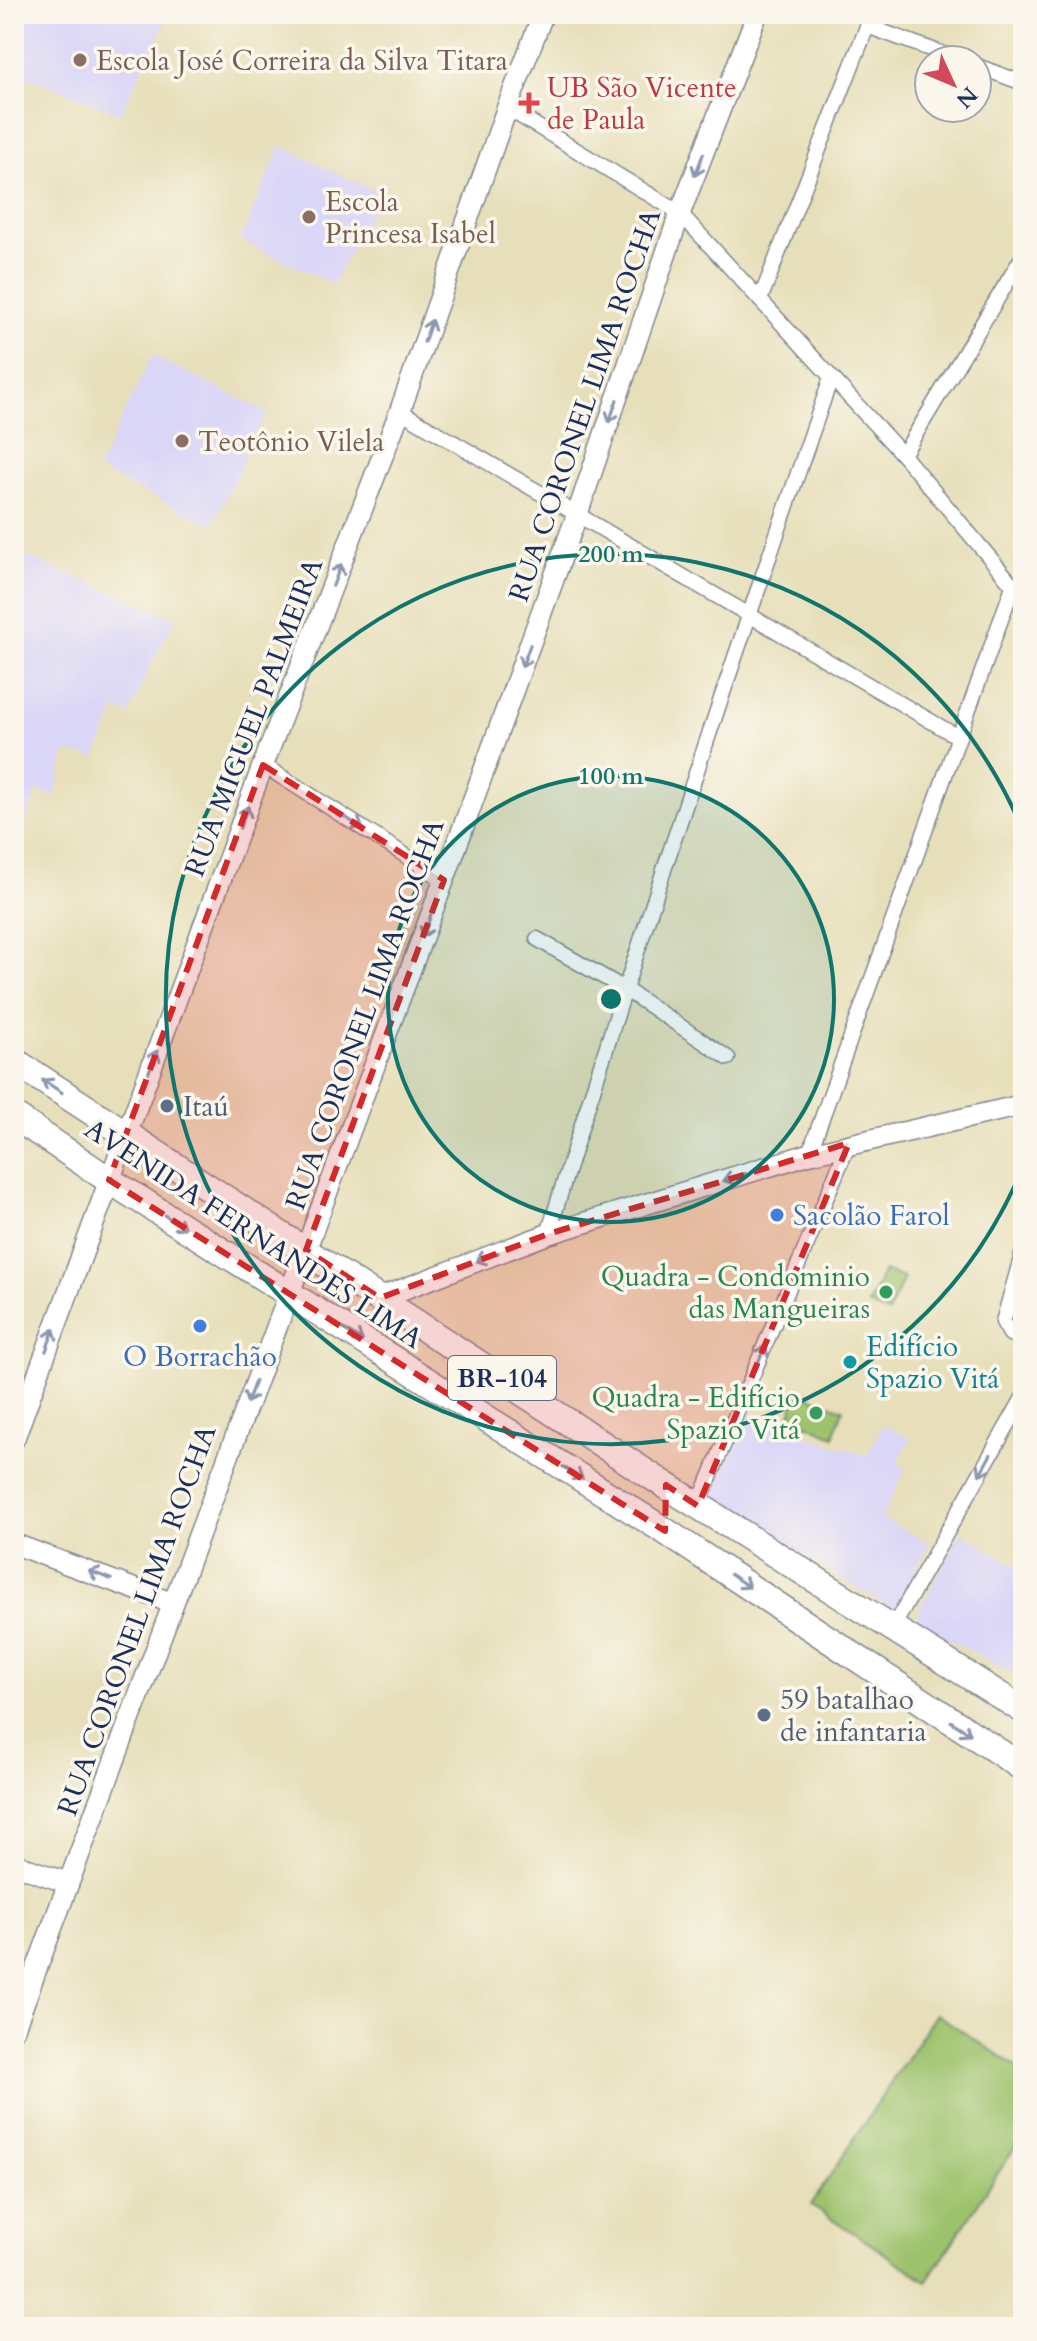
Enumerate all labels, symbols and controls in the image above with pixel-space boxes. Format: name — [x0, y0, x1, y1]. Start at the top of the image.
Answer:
place label: Escola José Correira da Silva Titara — [96, 42, 508, 80]
north arrow — [913, 44, 993, 124]
marker: Escola José Correira da Silva Titara — [71, 51, 89, 69]
place label: UB São Vicente de Paula — [547, 69, 737, 139]
text: N — [949, 80, 984, 114]
marker: UB São Vicente de Paula — [518, 92, 540, 114]
one-way arrow — [691, 152, 705, 177]
place label: Escola Princesa Isabel — [325, 183, 496, 253]
street label: RUA CORONEL LIMA ROCHA — [500, 204, 670, 607]
marker: Escola Princesa Isabel — [300, 208, 318, 226]
one-way arrow — [422, 319, 437, 344]
one-way arrow — [604, 398, 619, 423]
place label: Teotônio Vilela — [198, 423, 384, 461]
marker: Teotônio Vilela — [173, 432, 191, 450]
text: 200 m — [578, 538, 645, 571]
street label: RUA MIGUEL PALMEIRA — [176, 553, 332, 882]
one-way arrow — [331, 563, 345, 588]
one-way arrow — [518, 643, 532, 667]
text: 100 m — [578, 760, 645, 793]
one-way arrow — [237, 805, 252, 830]
one-way arrow — [341, 813, 363, 830]
street label: RUA CORONEL LIMA ROCHA — [276, 814, 453, 1215]
one-way arrow — [419, 913, 433, 938]
centre of rings — [597, 985, 625, 1013]
one-way arrow — [146, 1049, 161, 1074]
one-way arrow — [42, 1077, 64, 1094]
place label: Itaú — [183, 1088, 229, 1126]
marker: Itaú — [158, 1097, 176, 1115]
street label: AVENIDA FERNANDES LIMA — [77, 1110, 430, 1358]
one-way arrow — [722, 1170, 747, 1185]
place label: Sacolão Farol — [793, 1197, 950, 1235]
marker: Sacolão Farol — [768, 1206, 786, 1224]
one-way arrow — [163, 1214, 186, 1230]
one-way arrow — [475, 1251, 500, 1265]
place label: Quadra - Condominio das Mangueiras — [601, 1258, 870, 1328]
marker: Quadra - Condominio das Mangueiras — [877, 1283, 895, 1301]
marker: O Borrachão — [191, 1317, 209, 1335]
one-way arrow — [342, 1326, 364, 1343]
one-way arrow — [44, 1328, 59, 1353]
place label: Edifício Spazio Vitá — [866, 1328, 999, 1398]
place label: O Borrachão — [123, 1338, 277, 1376]
one-way arrow — [754, 1344, 769, 1369]
marker: Edifício Spazio Vitá — [841, 1353, 859, 1371]
road number: BR-104 — [448, 1356, 556, 1400]
place label: Quadra - Edifício Spazio Vitá — [591, 1379, 800, 1449]
one-way arrow — [242, 1380, 257, 1405]
marker: Quadra - Edifício Spazio Vitá — [807, 1404, 825, 1422]
street label: RUA CORONEL LIMA ROCHA — [48, 1420, 225, 1821]
one-way arrow — [977, 1453, 992, 1477]
one-way arrow — [561, 1466, 584, 1482]
one-way arrow — [88, 1567, 113, 1581]
one-way arrow — [728, 1573, 750, 1590]
place label: 59 batalhao de infantaria — [780, 1681, 927, 1751]
marker: 59 batalhao de infantaria — [755, 1706, 773, 1724]
one-way arrow — [950, 1720, 972, 1736]

